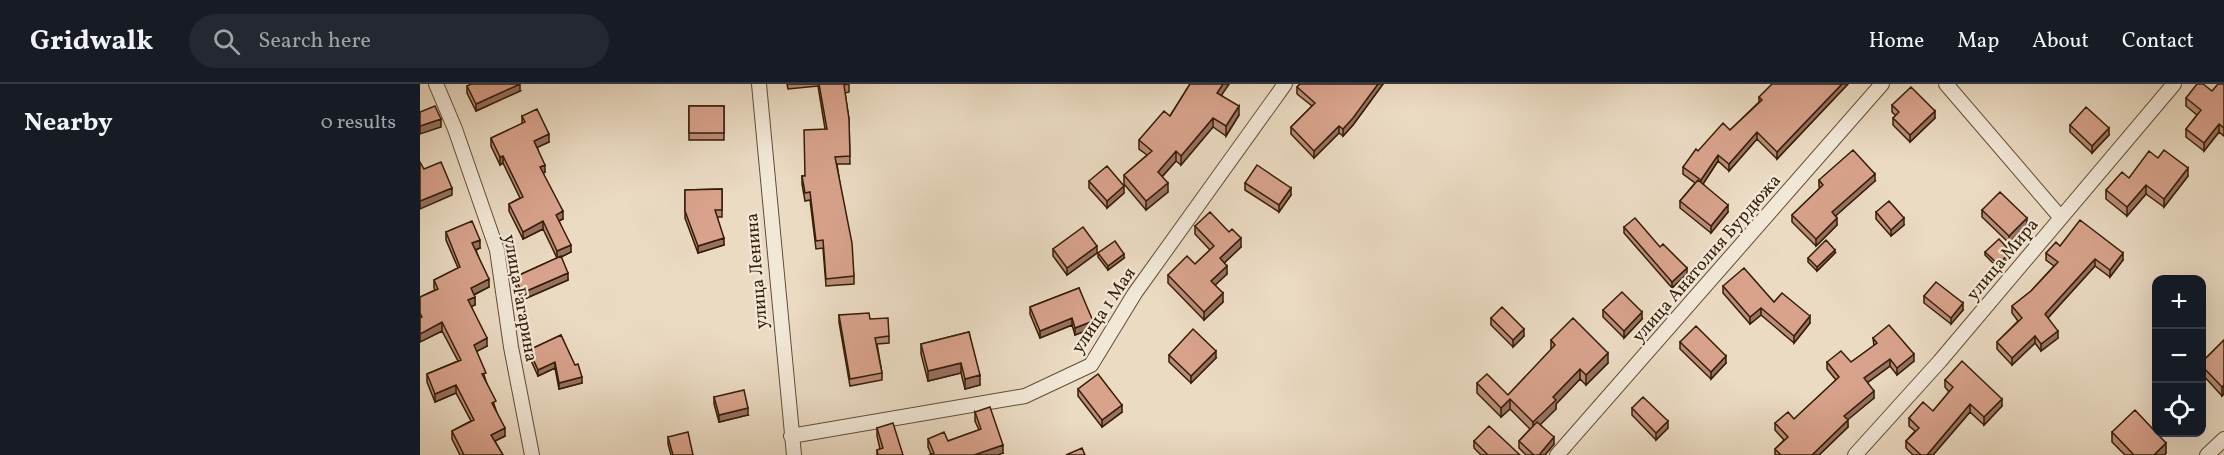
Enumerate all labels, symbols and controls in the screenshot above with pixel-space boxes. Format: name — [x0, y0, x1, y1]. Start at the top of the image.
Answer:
search box — [189, 14, 609, 68]
text: Gridwalk — [30, 22, 153, 61]
icon: search — [210, 25, 243, 58]
text: Search here — [258, 26, 371, 57]
text: Home — [1869, 27, 1924, 56]
text: Map — [1957, 27, 1999, 56]
text: About — [2032, 27, 2089, 56]
text: Contact — [2122, 27, 2194, 56]
text: Nearby — [24, 105, 113, 141]
text: 0 results — [321, 109, 396, 137]
street label: улица Анатолия Бурдюжа — [1627, 169, 1787, 349]
street label: улица Ленина — [740, 212, 775, 330]
street label: улица Мира — [1961, 213, 2045, 307]
street label: улица Гагарина — [496, 232, 543, 364]
street label: улица 1 Мая — [1066, 263, 1142, 359]
map controls — [2152, 275, 2206, 437]
button: + — [2152, 275, 2206, 329]
button: − — [2152, 329, 2206, 383]
button: locate — [2152, 383, 2206, 437]

